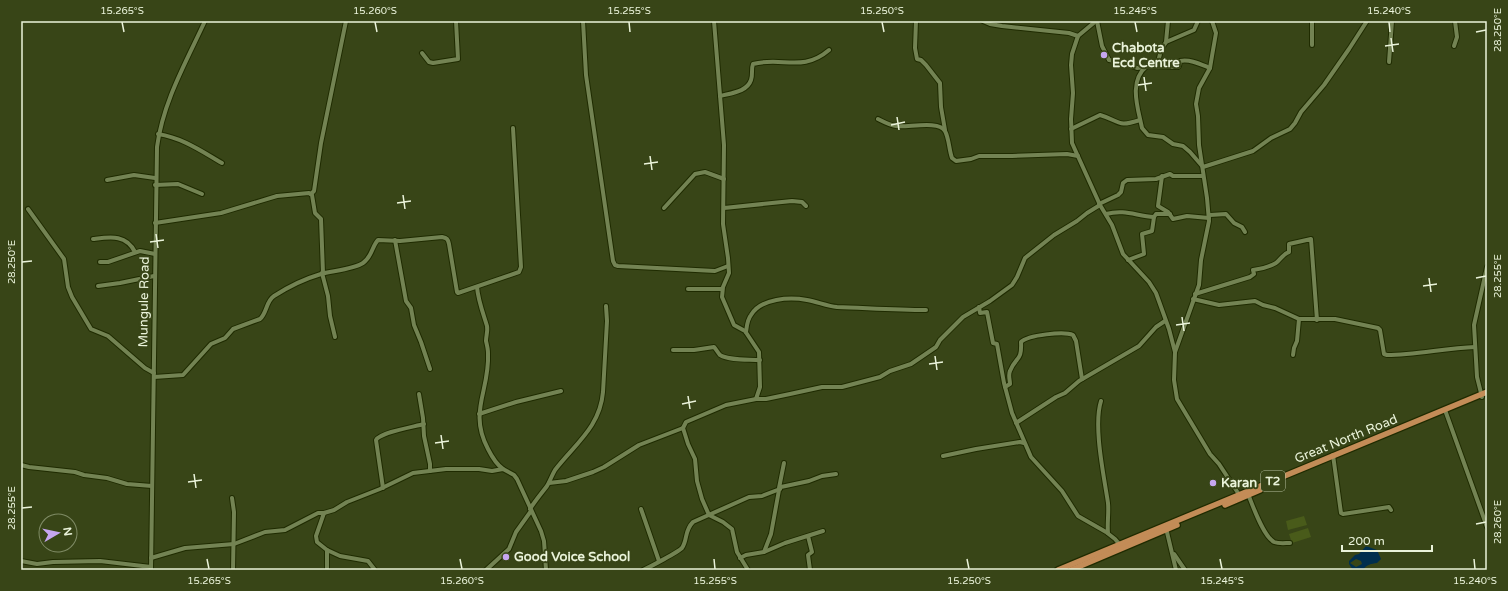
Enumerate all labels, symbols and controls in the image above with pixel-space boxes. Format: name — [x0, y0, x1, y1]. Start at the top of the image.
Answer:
text: 15.265°S — [100, 5, 144, 17]
text: 15.260°S — [353, 5, 397, 17]
text: 15.255°S — [607, 5, 651, 17]
text: 15.250°S — [860, 5, 904, 17]
text: 15.245°S — [1113, 5, 1157, 17]
text: 15.240°S — [1367, 5, 1411, 17]
text: 28.250°E — [1492, 8, 1504, 52]
place label: Chabota Ecd Centre — [1112, 40, 1180, 71]
marker: Chabota Ecd Centre — [1099, 50, 1109, 60]
text: 28.250°E — [6, 240, 18, 284]
text: 28.255°E — [1492, 254, 1504, 298]
street label: Mungule Road — [135, 256, 153, 348]
street label: Great North Road — [1292, 411, 1400, 467]
road number: T2 — [1261, 471, 1285, 491]
place label: Karan — [1221, 475, 1257, 491]
marker: Karan — [1208, 478, 1218, 488]
text: 28.255°E — [6, 486, 18, 530]
text: 28.260°E — [1492, 500, 1504, 544]
north arrow — [38, 513, 78, 553]
text: N — [60, 526, 74, 537]
scale bar — [1342, 527, 1432, 553]
text: 200 m — [1348, 534, 1385, 548]
place label: Good Voice School — [514, 549, 630, 565]
marker: Good Voice School — [501, 552, 511, 562]
text: 15.265°S — [187, 575, 231, 587]
text: 15.260°S — [440, 575, 484, 587]
text: 15.255°S — [693, 575, 737, 587]
text: 15.250°S — [947, 575, 991, 587]
text: 15.245°S — [1200, 575, 1244, 587]
text: 15.240°S — [1453, 575, 1497, 587]

